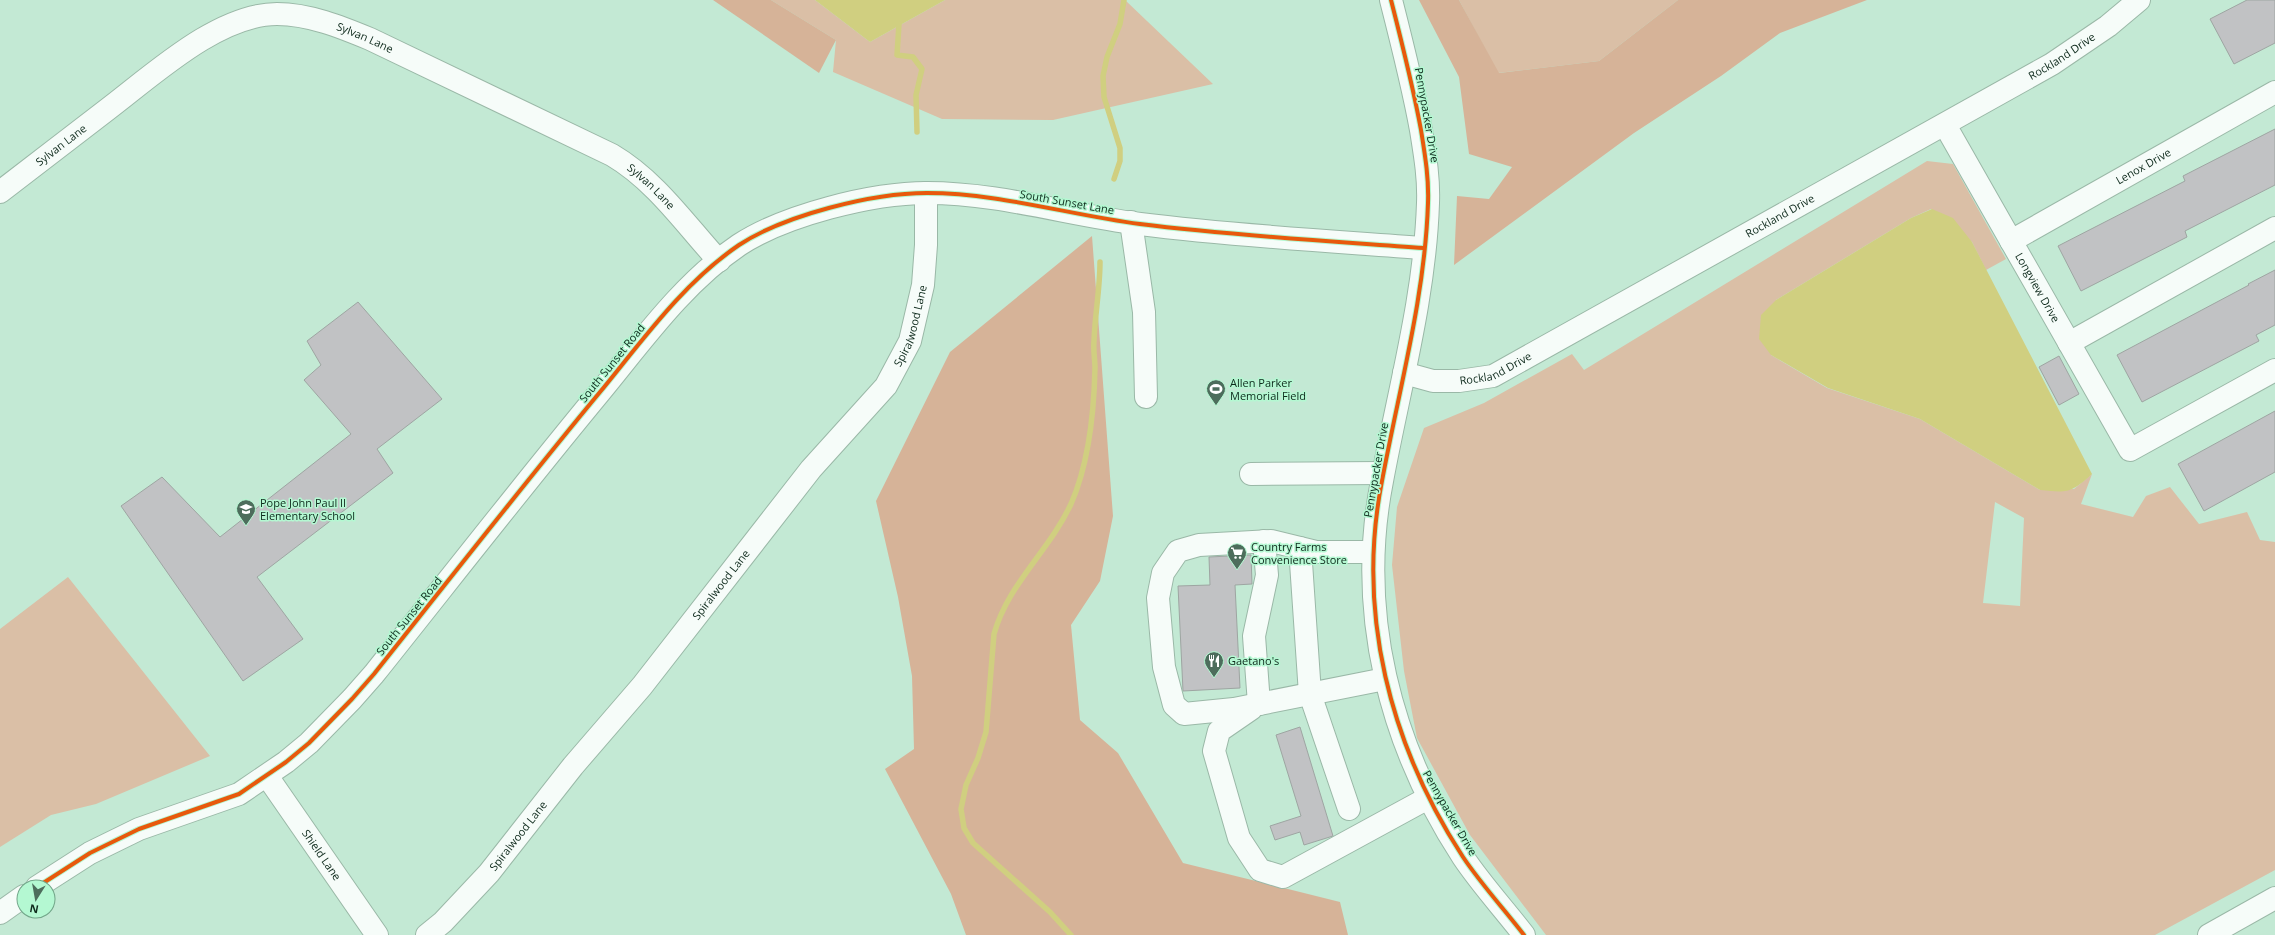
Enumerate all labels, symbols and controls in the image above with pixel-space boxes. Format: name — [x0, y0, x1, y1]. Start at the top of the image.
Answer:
street label: Sylvan Lane — [335, 19, 396, 56]
street label: Rockland Drive — [2025, 29, 2098, 83]
street label: Pennypacker Drive — [1412, 66, 1443, 164]
street label: Sylvan Lane — [32, 120, 89, 169]
street label: Lenox Drive — [2113, 144, 2173, 187]
street label: Sylvan Lane — [625, 160, 679, 212]
street label: South Sunset Lane — [1019, 186, 1115, 217]
street label: Rockland Drive — [1743, 190, 1817, 241]
street label: Longview Drive — [2012, 250, 2064, 325]
street label: Spiralwood Lane — [890, 284, 930, 369]
street label: South Sunset Road — [575, 320, 648, 405]
street label: Rockland Drive — [1458, 348, 1534, 388]
place label: Allen Parker Memorial Field — [1230, 375, 1306, 403]
sports icon: Allen Parker Memorial Field — [1205, 378, 1227, 406]
street label: Pennypacker Drive — [1360, 421, 1391, 519]
place label: Pope John Paul II Elementary School — [260, 495, 355, 523]
school or university icon: Pope John Paul II Elementary School — [235, 498, 257, 526]
place label: Country Farms Convenience Store — [1251, 539, 1347, 567]
supermarket icon: Country Farms Convenience Store — [1226, 542, 1248, 570]
street label: Spiralwood Lane — [688, 546, 753, 623]
street label: South Sunset Road — [372, 573, 445, 658]
restaurant icon: Gaetano's — [1203, 650, 1225, 678]
place label: Gaetano's — [1228, 653, 1279, 668]
street label: Pennypacker Drive — [1420, 767, 1481, 858]
street label: Spiralwood Lane — [486, 797, 550, 874]
street label: Shield Lane — [299, 826, 345, 883]
north arrow — [16, 879, 56, 919]
text: N — [28, 901, 40, 918]

